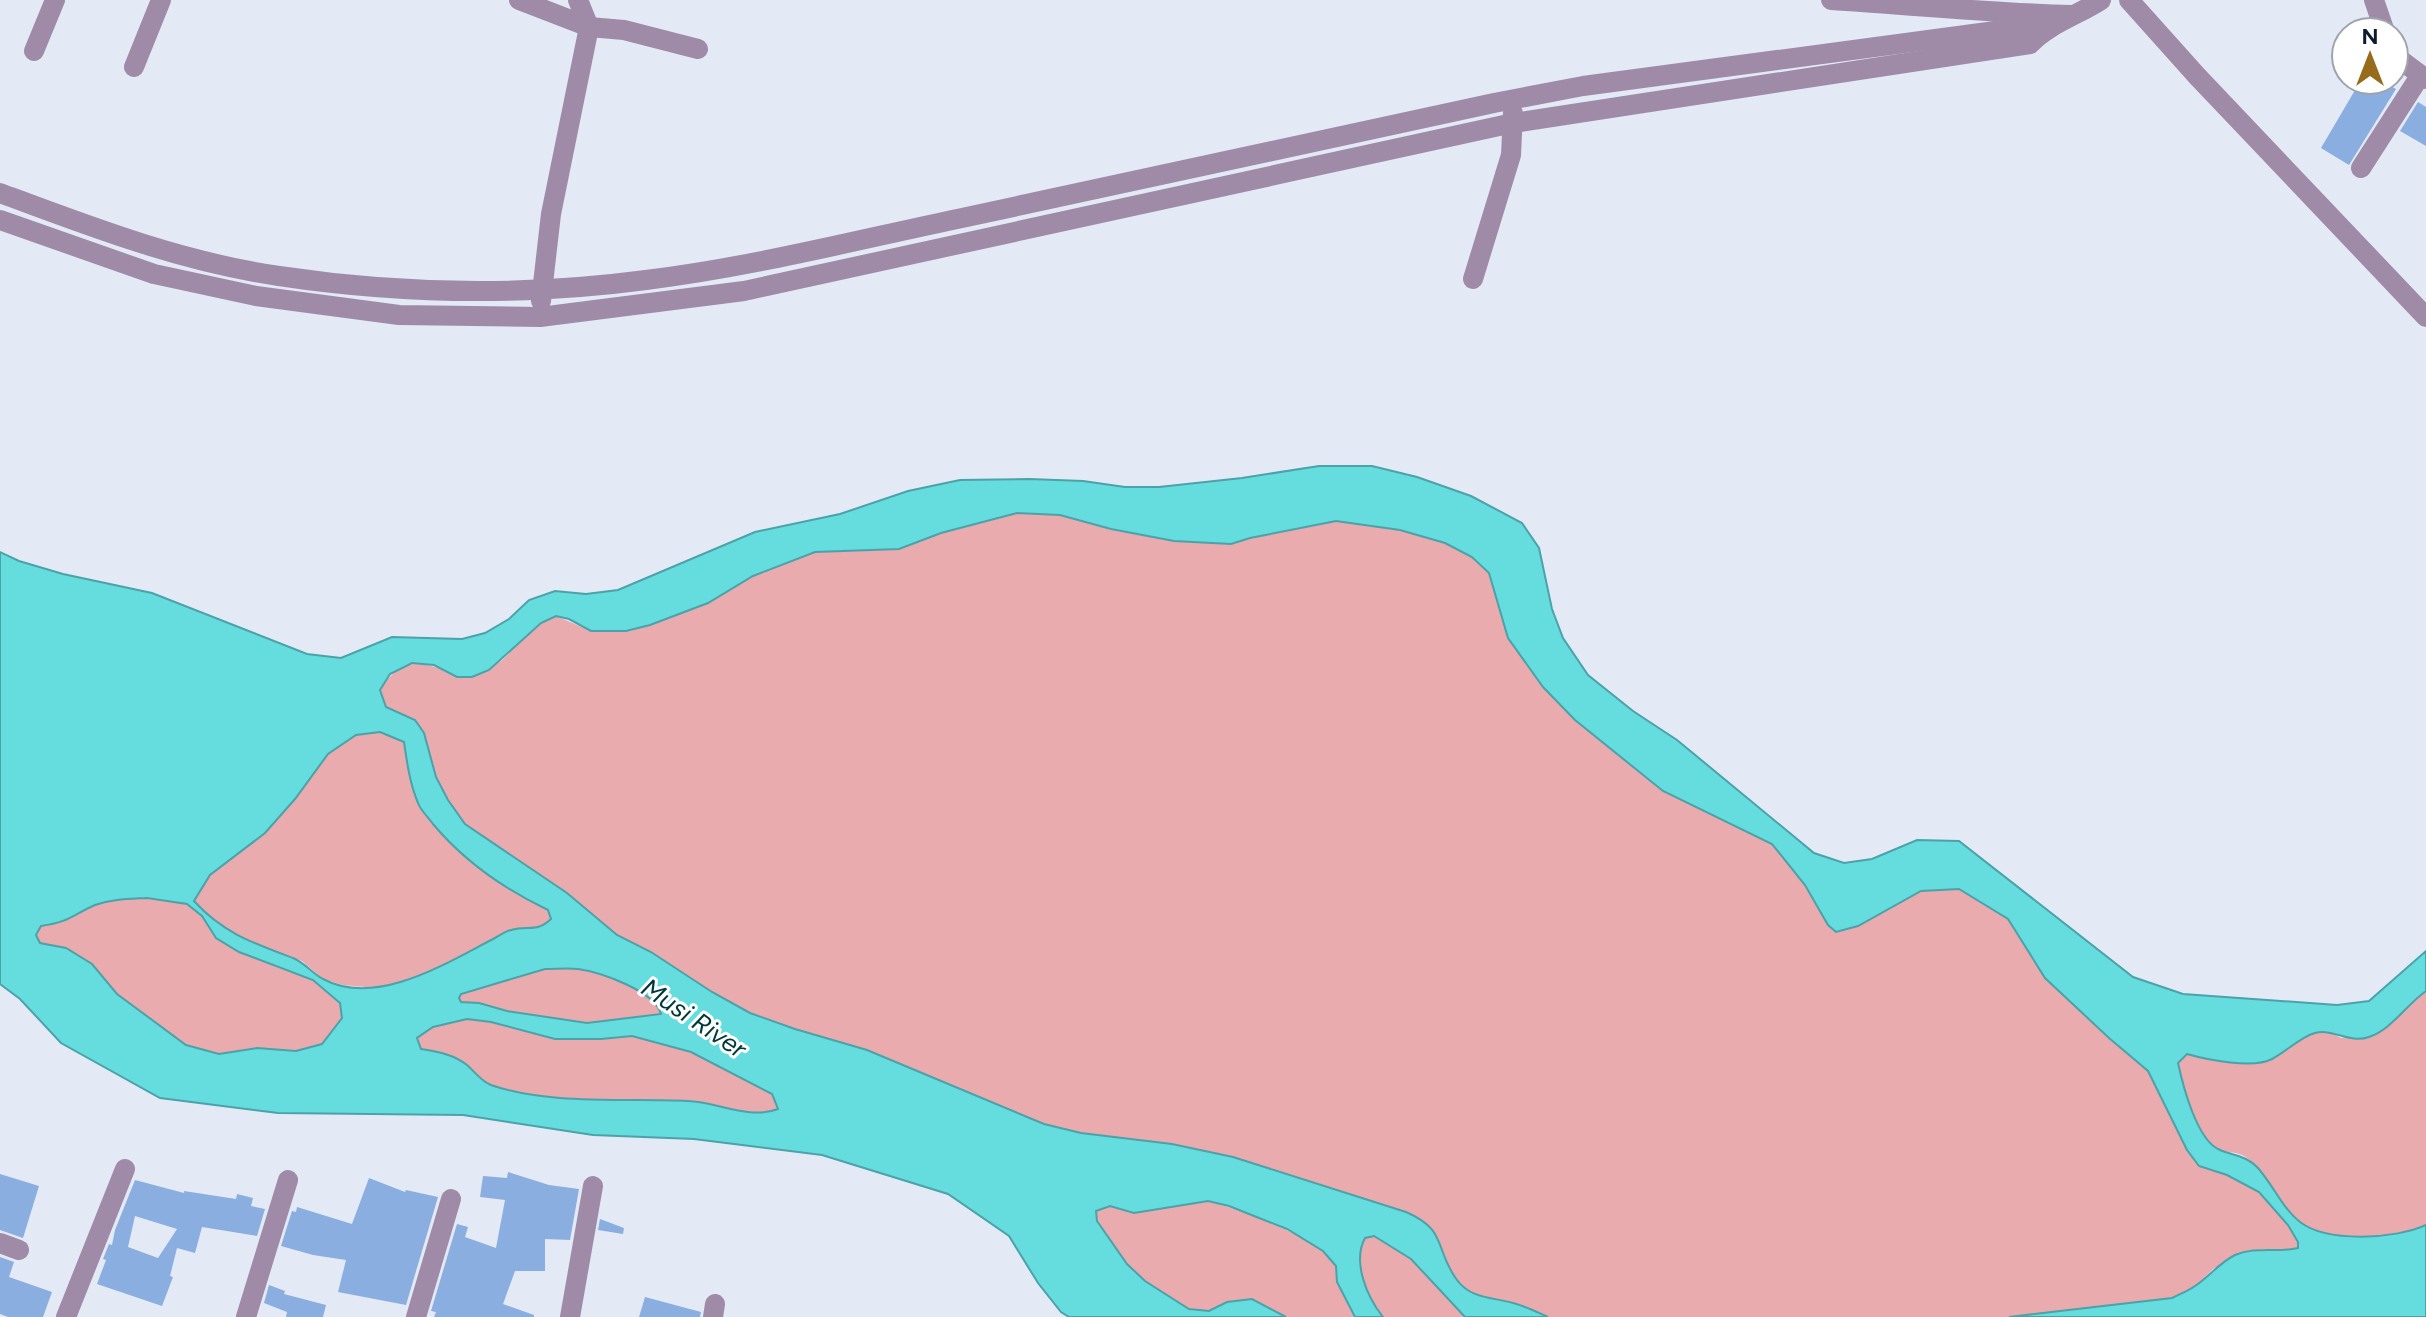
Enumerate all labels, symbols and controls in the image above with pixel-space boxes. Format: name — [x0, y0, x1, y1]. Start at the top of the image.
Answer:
north arrow — [2330, 16, 2410, 96]
text: N — [2361, 23, 2379, 50]
water label: Musi River — [635, 971, 754, 1065]

